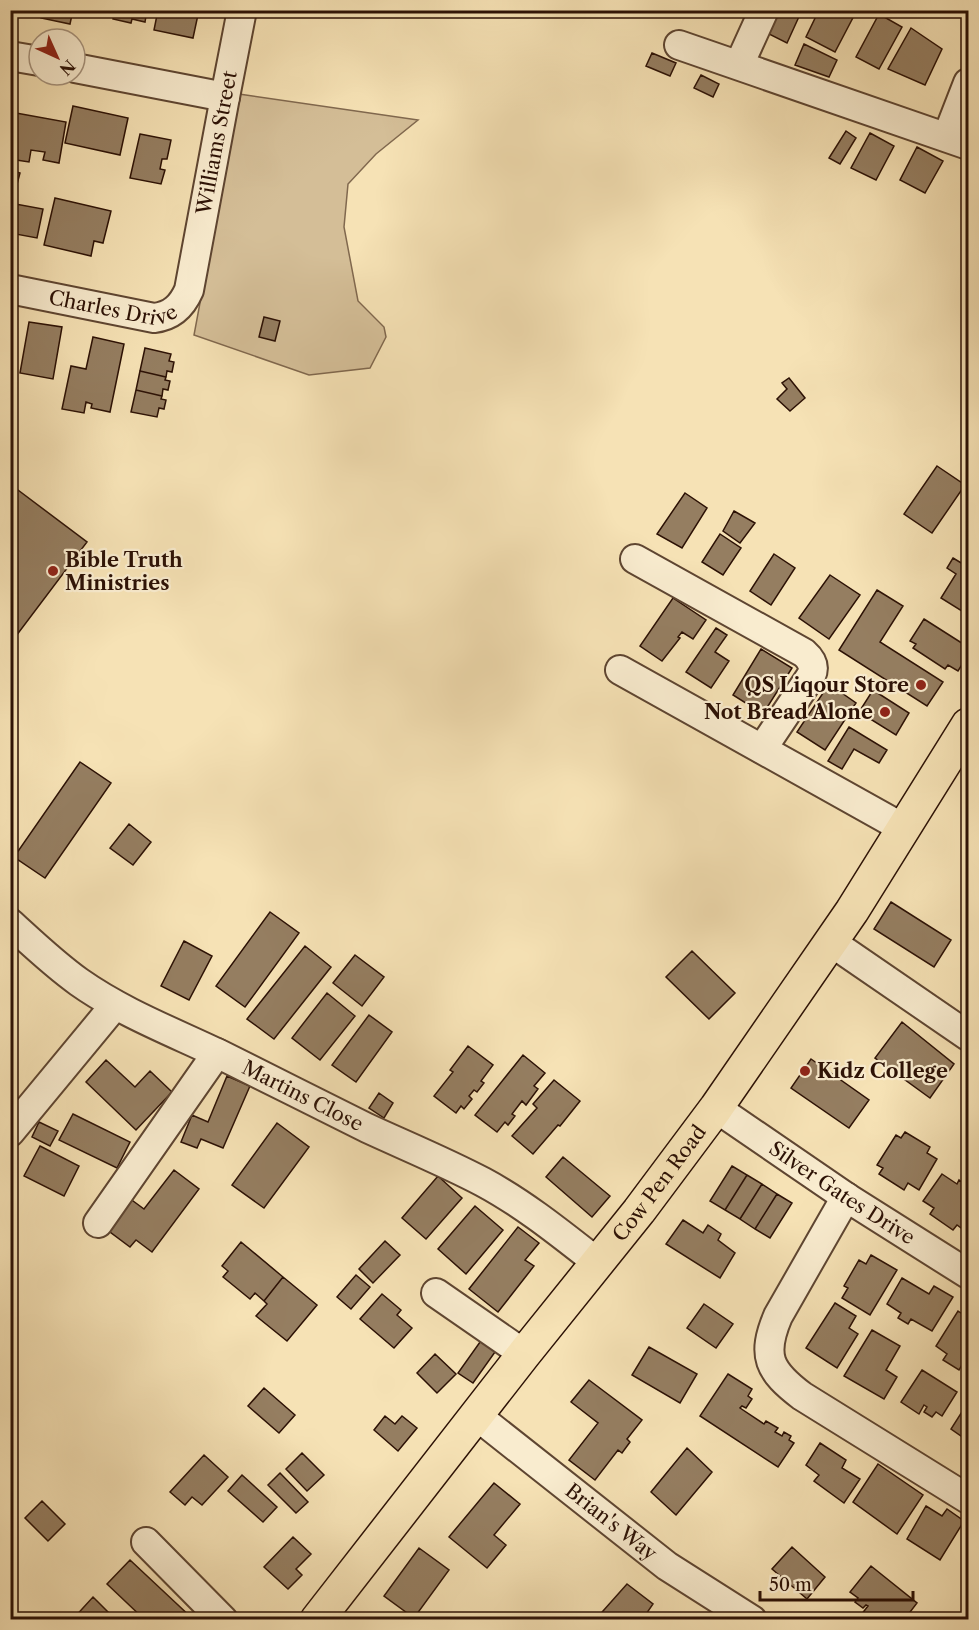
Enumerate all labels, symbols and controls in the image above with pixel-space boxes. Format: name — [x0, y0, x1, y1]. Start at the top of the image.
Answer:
north arrow — [27, 27, 87, 87]
text: N — [56, 56, 80, 80]
street label: Williams Street — [191, 69, 242, 218]
street label: Charles Drive — [47, 285, 182, 330]
place label: Bible Truth Ministries — [65, 548, 183, 595]
marker: Bible Truth Ministries — [46, 564, 60, 578]
place label: QS Liqour Store — [744, 673, 909, 697]
marker: QS Liqour Store — [914, 678, 928, 692]
place label: Not Bread Alone — [704, 700, 873, 724]
marker: Not Bread Alone — [878, 705, 892, 719]
street label: Martins Close — [238, 1055, 367, 1136]
place label: Kidz College — [817, 1059, 948, 1083]
marker: Kidz College — [798, 1064, 812, 1078]
street label: Cow Pen Road — [607, 1120, 711, 1246]
street label: Silver Gates Drive — [765, 1136, 919, 1249]
street label: Brian's Way — [561, 1478, 662, 1566]
scale bar — [760, 1564, 913, 1602]
text: 50 m — [769, 1574, 812, 1596]

